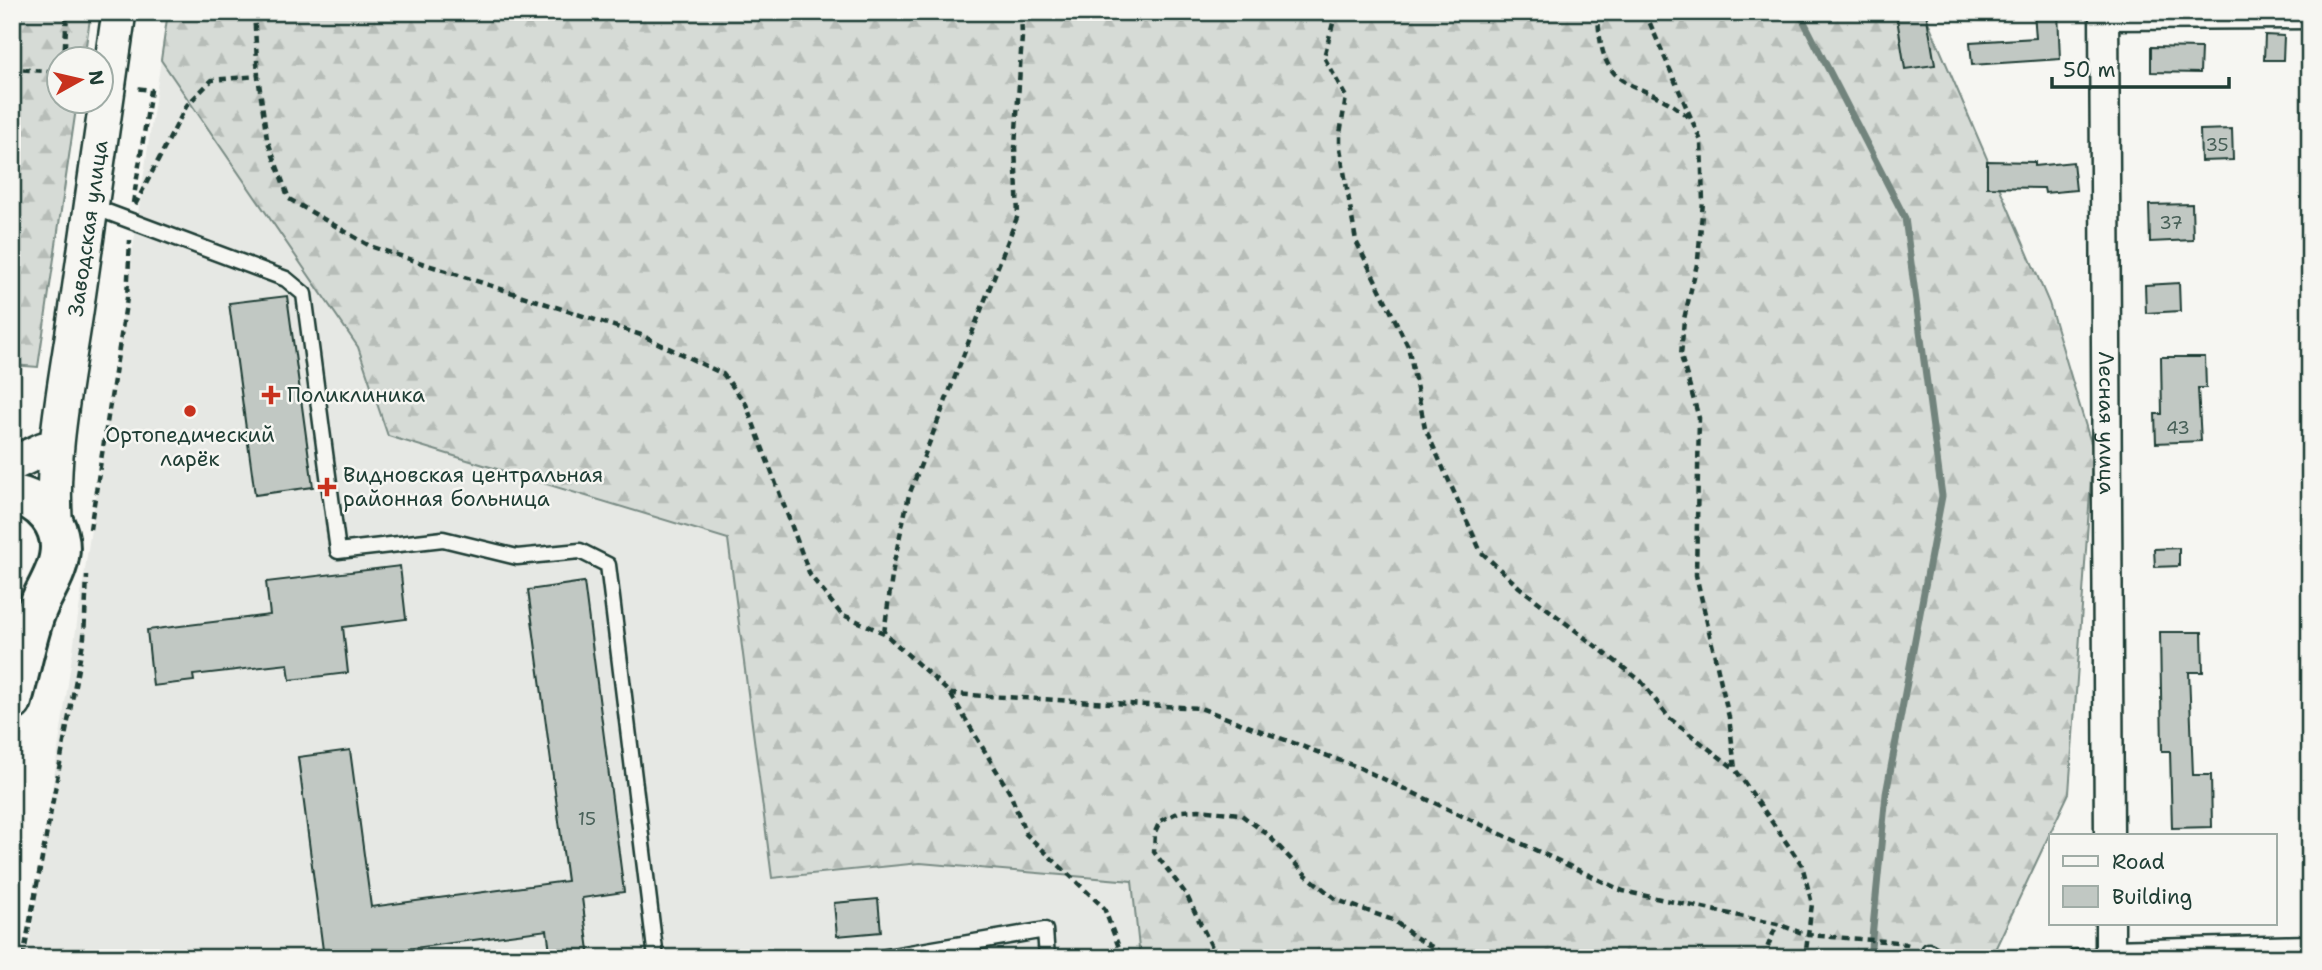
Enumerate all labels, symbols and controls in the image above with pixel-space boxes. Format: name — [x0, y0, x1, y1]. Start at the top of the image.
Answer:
north arrow — [46, 46, 116, 116]
scale bar — [2052, 46, 2229, 90]
text: 50 m — [2063, 56, 2116, 84]
text: N — [83, 69, 110, 87]
house number: 35 — [2205, 133, 2229, 157]
street label: Заводская улица — [62, 138, 115, 318]
house number: 37 — [2159, 211, 2183, 235]
street label: Лесная улица — [2092, 351, 2121, 495]
place label: Поликлиника — [287, 381, 425, 409]
marker: Поликлиника — [261, 385, 281, 405]
marker: Ортопедический ларёк — [182, 403, 198, 419]
house number: 43 — [2166, 416, 2190, 440]
place label: Ортопедический ларёк — [105, 421, 275, 473]
place label: Видновская центральная районная больница — [343, 461, 603, 513]
marker: Видновская центральная районная больница — [317, 477, 337, 497]
house number: 15 — [578, 807, 596, 831]
legend — [2049, 834, 2276, 925]
text: Road — [2112, 848, 2165, 876]
text: Building — [2112, 883, 2192, 911]

